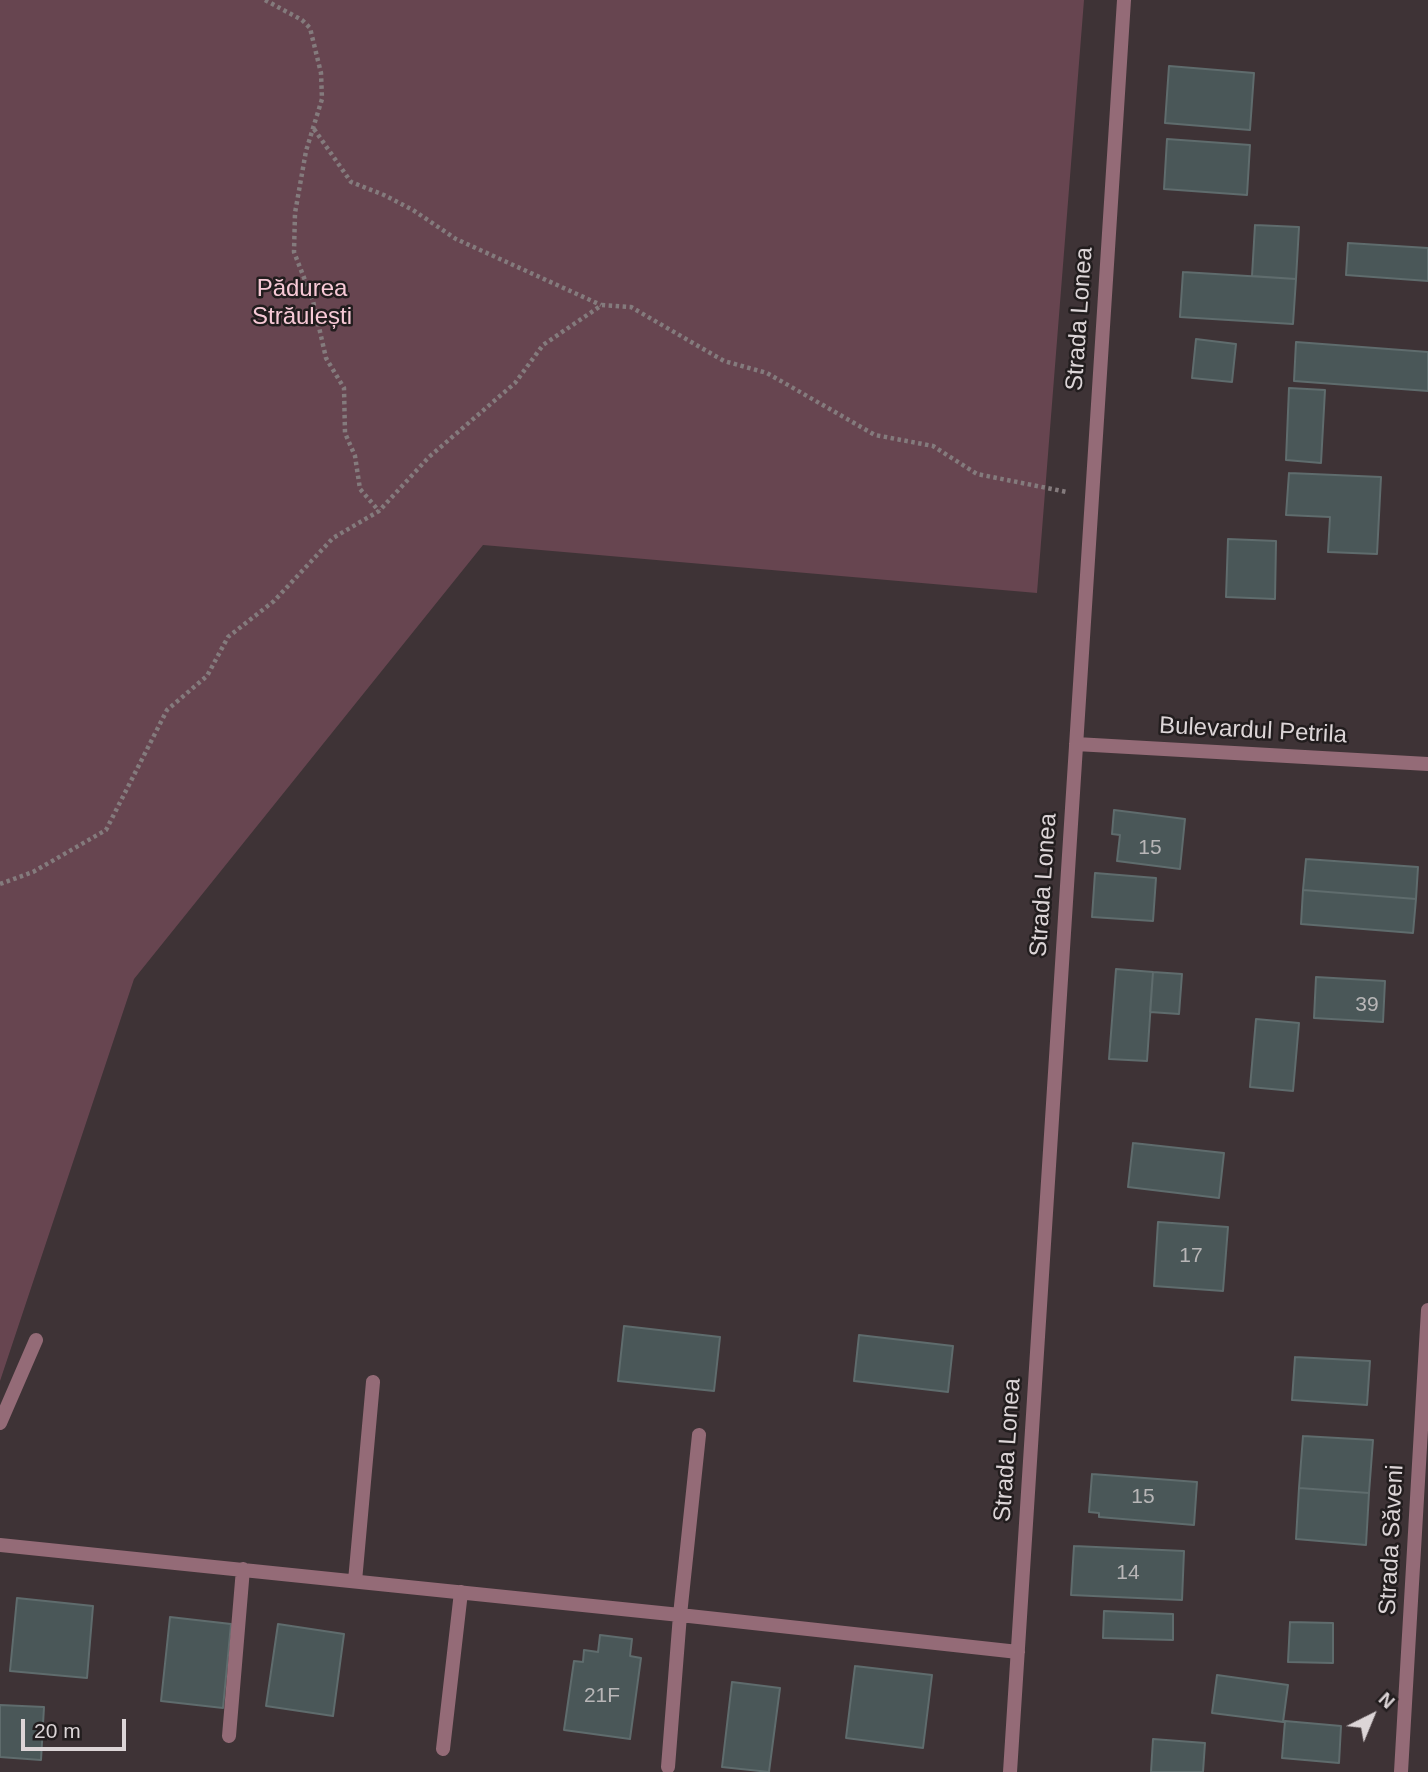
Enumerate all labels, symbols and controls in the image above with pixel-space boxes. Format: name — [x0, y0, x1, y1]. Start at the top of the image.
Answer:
street label: Strada Lonea — [1061, 246, 1099, 392]
park label: Pădurea Străulești — [252, 275, 352, 331]
street label: Bulevardul Petrila — [1158, 712, 1348, 750]
street label: Strada Lonea — [1025, 812, 1063, 958]
house number: 15 — [1138, 835, 1162, 861]
house number: 39 — [1355, 992, 1379, 1018]
house number: 17 — [1179, 1243, 1203, 1269]
street label: Strada Lonea — [989, 1377, 1027, 1523]
street label: Strada Săveni — [1374, 1464, 1410, 1616]
house number: 15 — [1131, 1484, 1155, 1510]
house number: 14 — [1116, 1560, 1140, 1586]
north arrow — [1337, 1681, 1407, 1751]
house number: 21F — [584, 1683, 620, 1709]
text: N — [1374, 1688, 1399, 1713]
scale bar — [24, 1706, 130, 1750]
text: 20 m — [34, 1719, 81, 1742]

